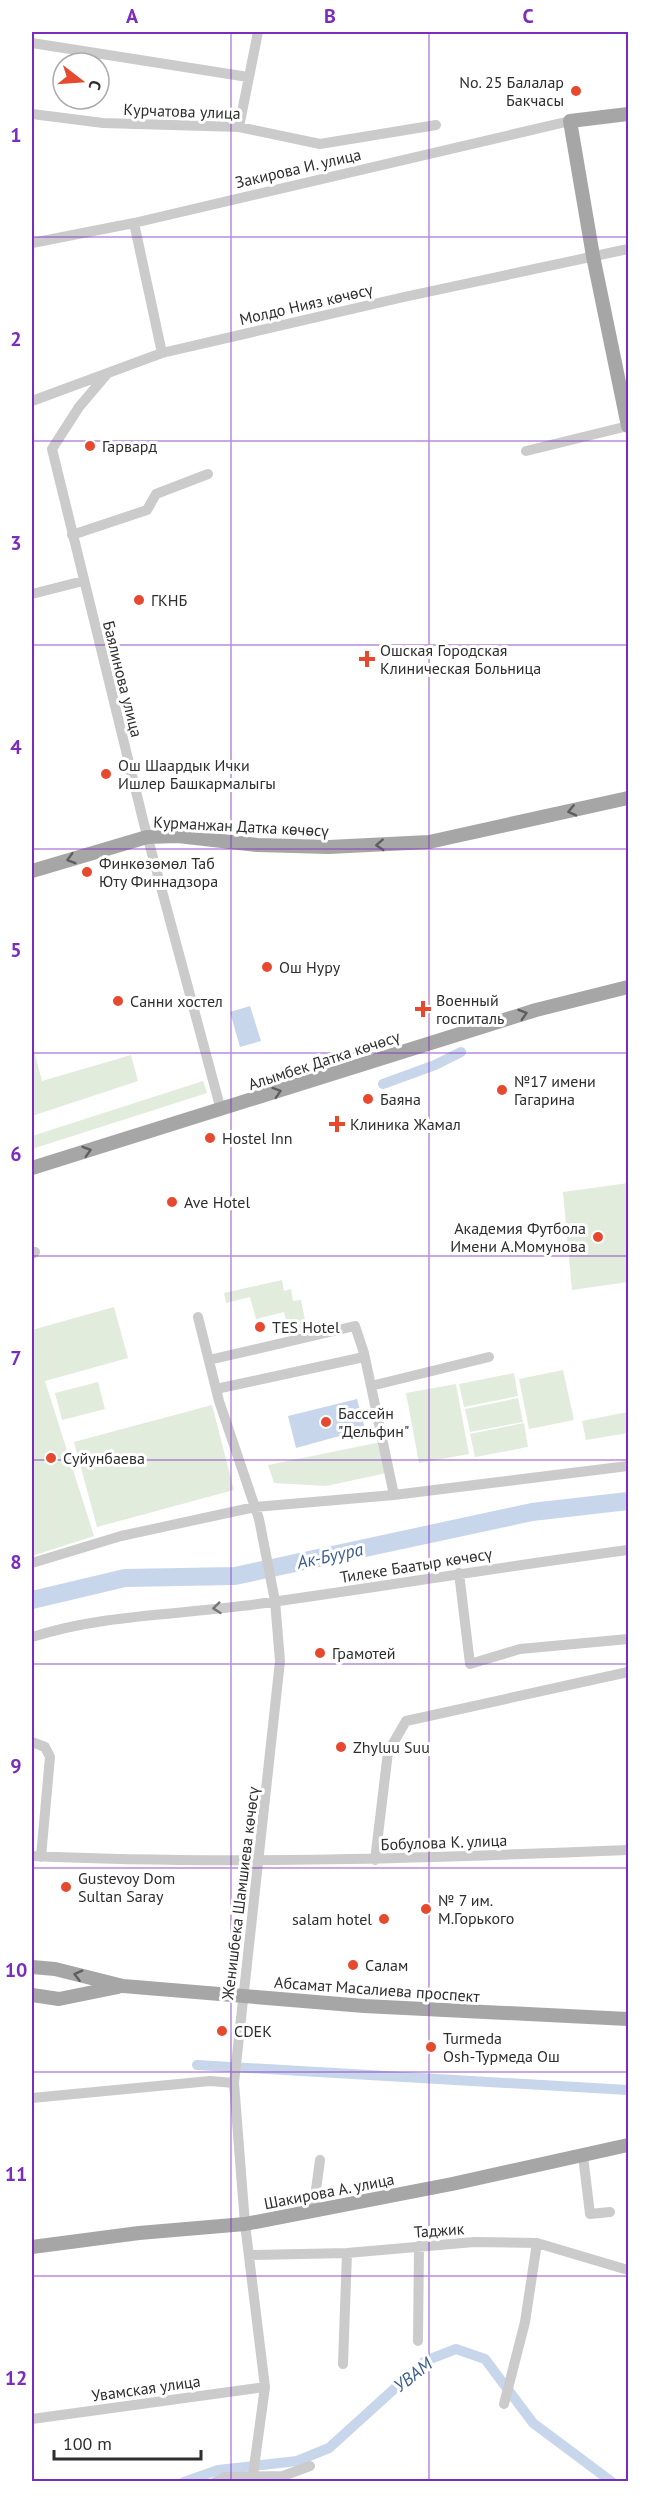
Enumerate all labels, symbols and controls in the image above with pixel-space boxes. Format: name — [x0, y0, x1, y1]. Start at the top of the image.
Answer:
text: A — [126, 3, 139, 29]
text: B — [324, 3, 336, 29]
text: C — [522, 3, 534, 29]
north arrow — [51, 51, 111, 111]
place label: No. 25 Балалар Бакчасы — [459, 72, 564, 110]
text: С — [84, 78, 106, 93]
marker: No. 25 Балалар Бакчасы — [569, 84, 583, 98]
street label: Курчатова улица — [123, 99, 241, 123]
text: 1 — [10, 122, 22, 148]
street label: Закирова И. улица — [233, 144, 363, 192]
street label: Молдо Нияз көчөсү — [237, 279, 375, 329]
text: 2 — [10, 326, 22, 352]
place label: Гарвард — [102, 436, 157, 456]
marker: Гарвард — [83, 439, 97, 453]
text: 3 — [10, 530, 22, 556]
place label: ГКНБ — [151, 590, 188, 610]
marker: ГКНБ — [132, 593, 146, 607]
street label: Баялинова улица — [99, 619, 147, 739]
place label: Ошская Городская Клиническая Больница — [380, 640, 541, 678]
marker: Ошская Городская Клиническая Больница — [358, 650, 376, 668]
text: 4 — [10, 734, 22, 760]
place label: Ош Шаардык Ички Ишлер Башкармалыгы — [118, 755, 276, 793]
marker: Ош Шаардык Ички Ишлер Башкармалыгы — [99, 767, 113, 781]
one-way arrow — [567, 803, 577, 816]
street label: Курманжан Датка көчөсү — [153, 811, 330, 841]
one-way arrow — [375, 838, 384, 851]
one-way arrow — [66, 852, 77, 864]
place label: Финкөзөмөл Таб Юту Финнадзора — [99, 853, 218, 891]
marker: Финкөзөмөл Таб Юту Финнадзора — [80, 865, 94, 879]
text: 5 — [10, 937, 22, 963]
place label: Ош Нуру — [279, 957, 341, 977]
marker: Ош Нуру — [260, 960, 274, 974]
place label: Военный госпиталь — [436, 990, 505, 1028]
place label: Санни хостел — [130, 991, 223, 1011]
marker: Санни хостел — [111, 994, 125, 1008]
marker: Военный госпиталь — [414, 1000, 432, 1018]
one-way arrow — [517, 1009, 528, 1021]
street label: Алымбек Датка көчөсү — [246, 1026, 403, 1094]
place label: №17 имени Гагарина — [514, 1071, 596, 1109]
marker: №17 имени Гагарина — [495, 1083, 509, 1097]
one-way arrow — [271, 1087, 282, 1100]
place label: Баяна — [380, 1089, 421, 1109]
marker: Баяна — [361, 1092, 375, 1106]
place label: Клиника Жамал — [350, 1114, 461, 1134]
marker: Клиника Жамал — [328, 1115, 346, 1133]
place label: Hostel Inn — [222, 1128, 293, 1148]
marker: Hostel Inn — [203, 1131, 217, 1145]
text: 6 — [10, 1141, 22, 1167]
one-way arrow — [81, 1146, 92, 1158]
place label: Ave Hotel — [184, 1192, 250, 1212]
marker: Ave Hotel — [165, 1195, 179, 1209]
place label: Академия Футбола Имени А.Момунова — [450, 1218, 586, 1256]
marker: Академия Футбола Имени А.Момунова — [591, 1230, 605, 1244]
place label: TES Hotel — [272, 1317, 340, 1337]
marker: TES Hotel — [253, 1320, 267, 1334]
text: 7 — [10, 1345, 22, 1371]
place label: Бассейн "Дельфин" — [338, 1403, 409, 1441]
marker: Бассейн "Дельфин" — [319, 1415, 333, 1429]
place label: Суйунбаева — [63, 1448, 145, 1468]
marker: Суйунбаева — [44, 1451, 58, 1465]
water label: Ак-Буура — [294, 1537, 365, 1574]
street label: Тилеке Баатыр көчөсү — [339, 1543, 494, 1587]
text: 8 — [10, 1549, 22, 1575]
one-way arrow — [213, 1601, 222, 1614]
place label: Грамотей — [332, 1643, 396, 1663]
marker: Грамотей — [313, 1646, 327, 1660]
place label: Zhyluu Suu — [353, 1737, 430, 1757]
marker: Zhyluu Suu — [334, 1740, 348, 1754]
text: 9 — [10, 1753, 22, 1779]
street label: Женишбека Шамшиева көчөсү — [217, 1785, 263, 2002]
street label: Бобулова К. улица — [380, 1830, 508, 1854]
place label: Gustevoy Dom Sultan Saray — [78, 1868, 175, 1906]
marker: Gustevoy Dom Sultan Saray — [59, 1880, 73, 1894]
place label: № 7 им. М.Горького — [438, 1890, 514, 1928]
marker: № 7 им. М.Горького — [419, 1902, 433, 1916]
place label: salam hotel — [292, 1909, 372, 1929]
marker: salam hotel — [377, 1912, 391, 1926]
place label: Салам — [365, 1955, 408, 1975]
text: 10 — [5, 1957, 27, 1983]
marker: Салам — [346, 1958, 360, 1972]
one-way arrow — [73, 1969, 83, 1982]
street label: Абсамат Масалиева проспект — [274, 1972, 481, 2006]
place label: CDEK — [234, 2021, 272, 2041]
marker: CDEK — [215, 2024, 229, 2038]
place label: Turmeda Osh-Турмеда Ош — [443, 2028, 560, 2066]
marker: Turmeda Osh-Турмеда Ош — [424, 2040, 438, 2054]
text: 11 — [5, 2161, 27, 2187]
street label: Шакирова А. улица — [262, 2169, 396, 2213]
street label: Таджик — [413, 2218, 465, 2242]
water label: УВАМ — [389, 2351, 438, 2397]
text: 12 — [5, 2365, 27, 2391]
street label: Увамская улица — [90, 2370, 202, 2406]
scale bar — [54, 2423, 201, 2461]
text: 100 m — [63, 2432, 112, 2455]

